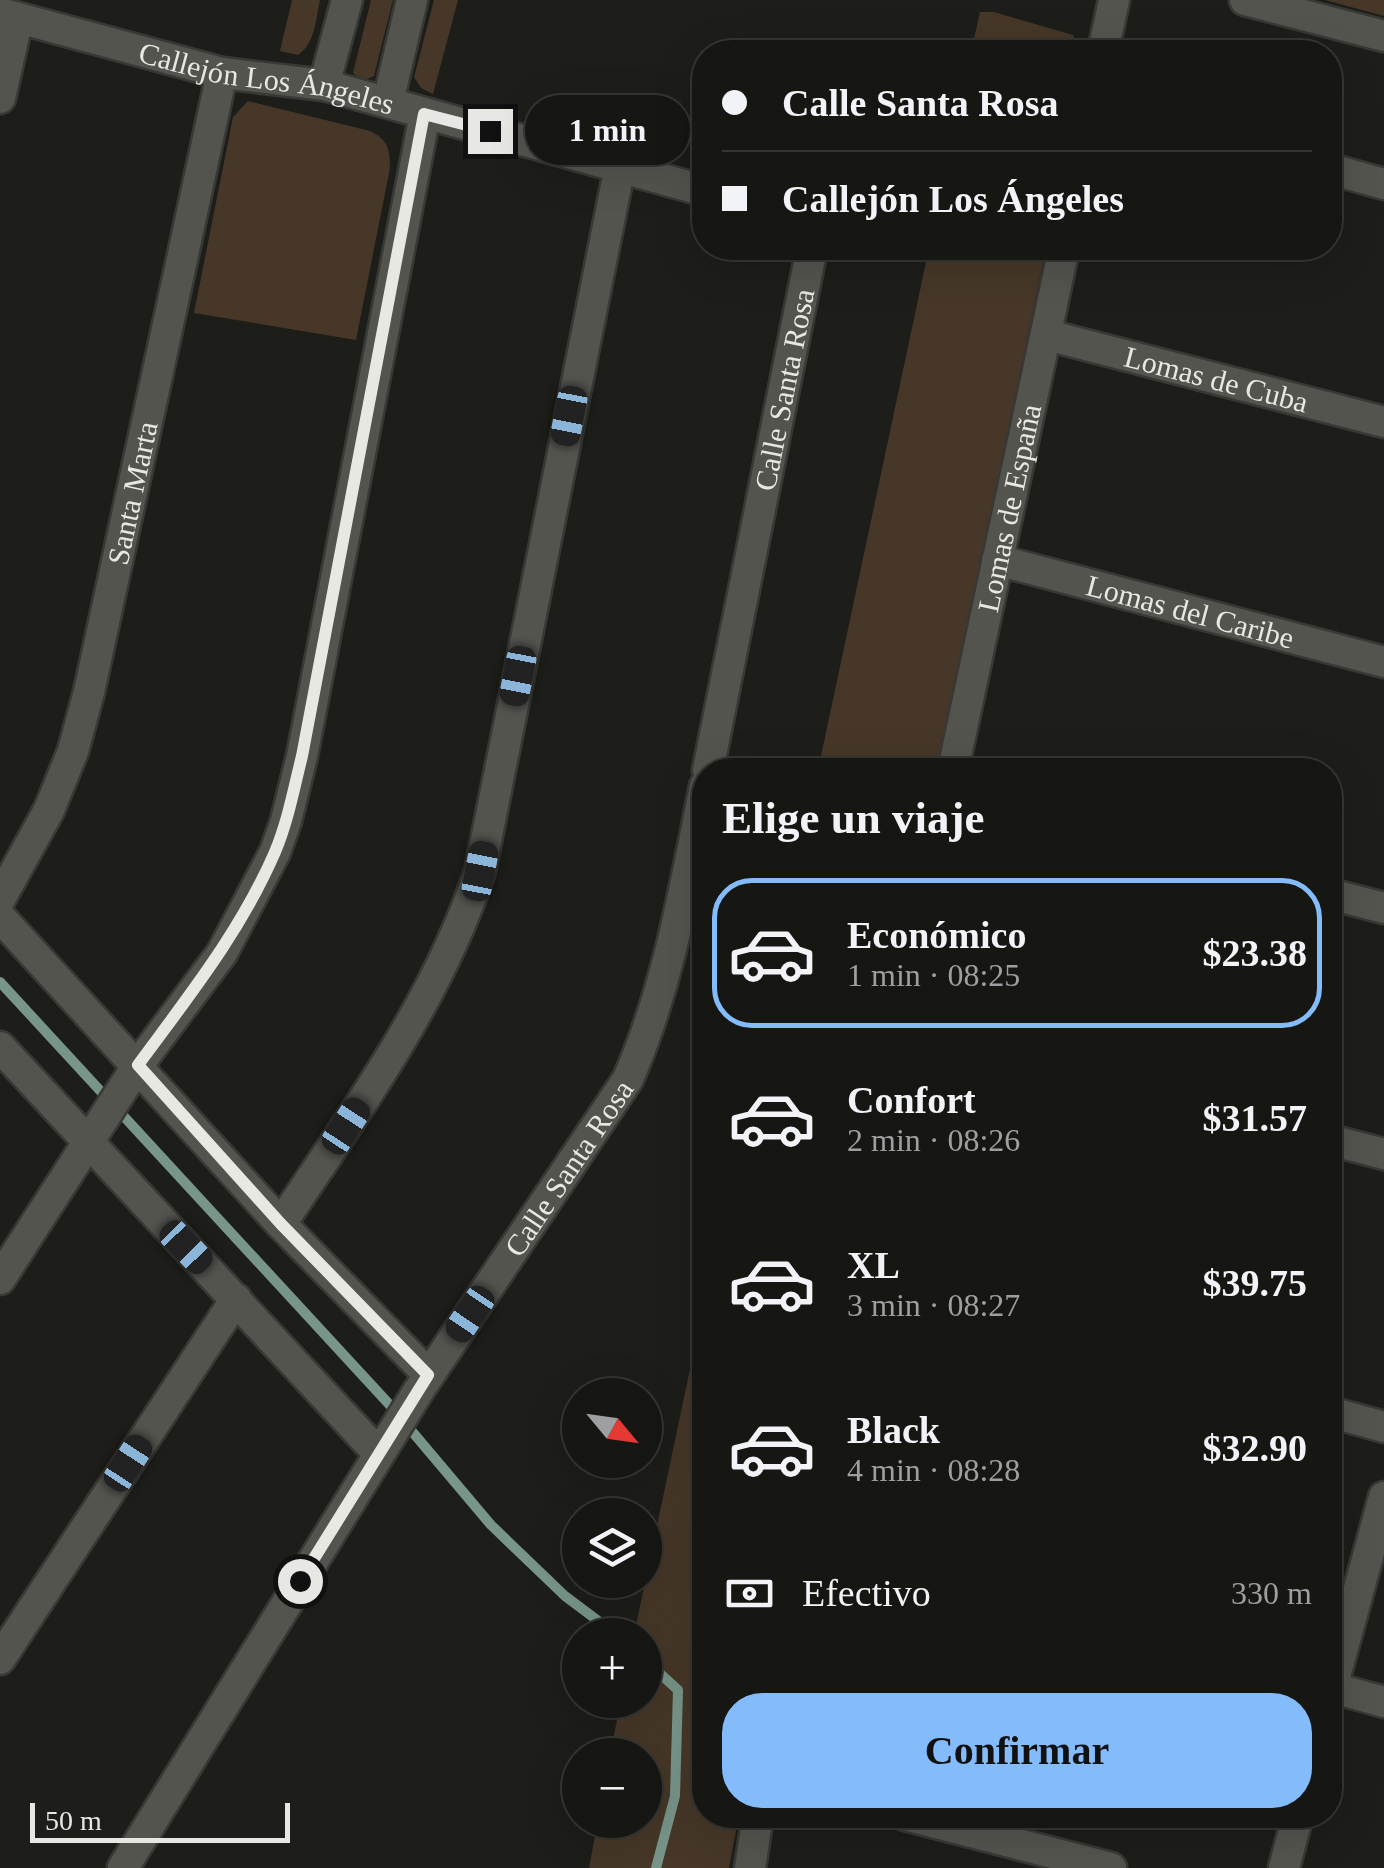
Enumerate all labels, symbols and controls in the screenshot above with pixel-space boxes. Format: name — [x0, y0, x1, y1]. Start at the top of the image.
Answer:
street label: Callejón Los Ángeles — [136, 35, 398, 120]
text: Calle Santa Rosa — [782, 82, 1059, 124]
callout: 1 min — [525, 96, 690, 166]
route end — [468, 109, 513, 154]
text: 1 min — [569, 112, 646, 148]
text: Callejón Los Ángeles — [782, 178, 1124, 220]
street label: Calle Santa Rosa — [748, 286, 820, 493]
street label: Lomas de Cuba — [1121, 339, 1312, 418]
car — [549, 384, 589, 448]
street label: Lomas de España — [971, 401, 1047, 615]
street label: Santa Marta — [100, 418, 163, 568]
street label: Lomas del Caribe — [1083, 568, 1298, 654]
car — [498, 644, 538, 708]
text: Elige un viaje — [722, 793, 985, 843]
car — [460, 839, 500, 903]
icon: car — [727, 908, 817, 998]
text: Económico — [847, 914, 1026, 956]
text: $23.38 — [1203, 932, 1307, 974]
text: 1 min · 08:25 — [847, 957, 1020, 993]
street label: Calle Santa Rosa — [497, 1073, 639, 1262]
icon: car — [727, 1073, 817, 1163]
text: Confort — [847, 1079, 976, 1121]
car — [317, 1093, 375, 1159]
text: $31.57 — [1203, 1097, 1307, 1139]
text: 2 min · 08:26 — [847, 1122, 1020, 1158]
car — [154, 1215, 218, 1279]
icon: car — [727, 1238, 817, 1328]
text: XL — [847, 1244, 900, 1286]
text: $39.75 — [1203, 1262, 1307, 1304]
car — [441, 1281, 499, 1347]
text: 3 min · 08:27 — [847, 1287, 1020, 1323]
north arrow — [562, 1378, 662, 1478]
map controls — [562, 1378, 662, 1838]
icon: car — [727, 1403, 817, 1493]
text: Black — [847, 1409, 940, 1451]
text: $32.90 — [1203, 1427, 1307, 1469]
car — [99, 1430, 157, 1496]
text: 4 min · 08:28 — [847, 1452, 1020, 1488]
button: layers — [562, 1498, 662, 1598]
route start — [278, 1559, 323, 1604]
icon: cash — [722, 1566, 777, 1621]
text: Efectivo — [802, 1572, 931, 1614]
text: 330 m — [1231, 1575, 1312, 1611]
button: + — [562, 1618, 662, 1718]
button: Confirmar — [722, 1693, 1312, 1808]
button: − — [562, 1738, 662, 1838]
scale bar — [30, 1798, 290, 1842]
text: 50 m — [45, 1805, 102, 1836]

